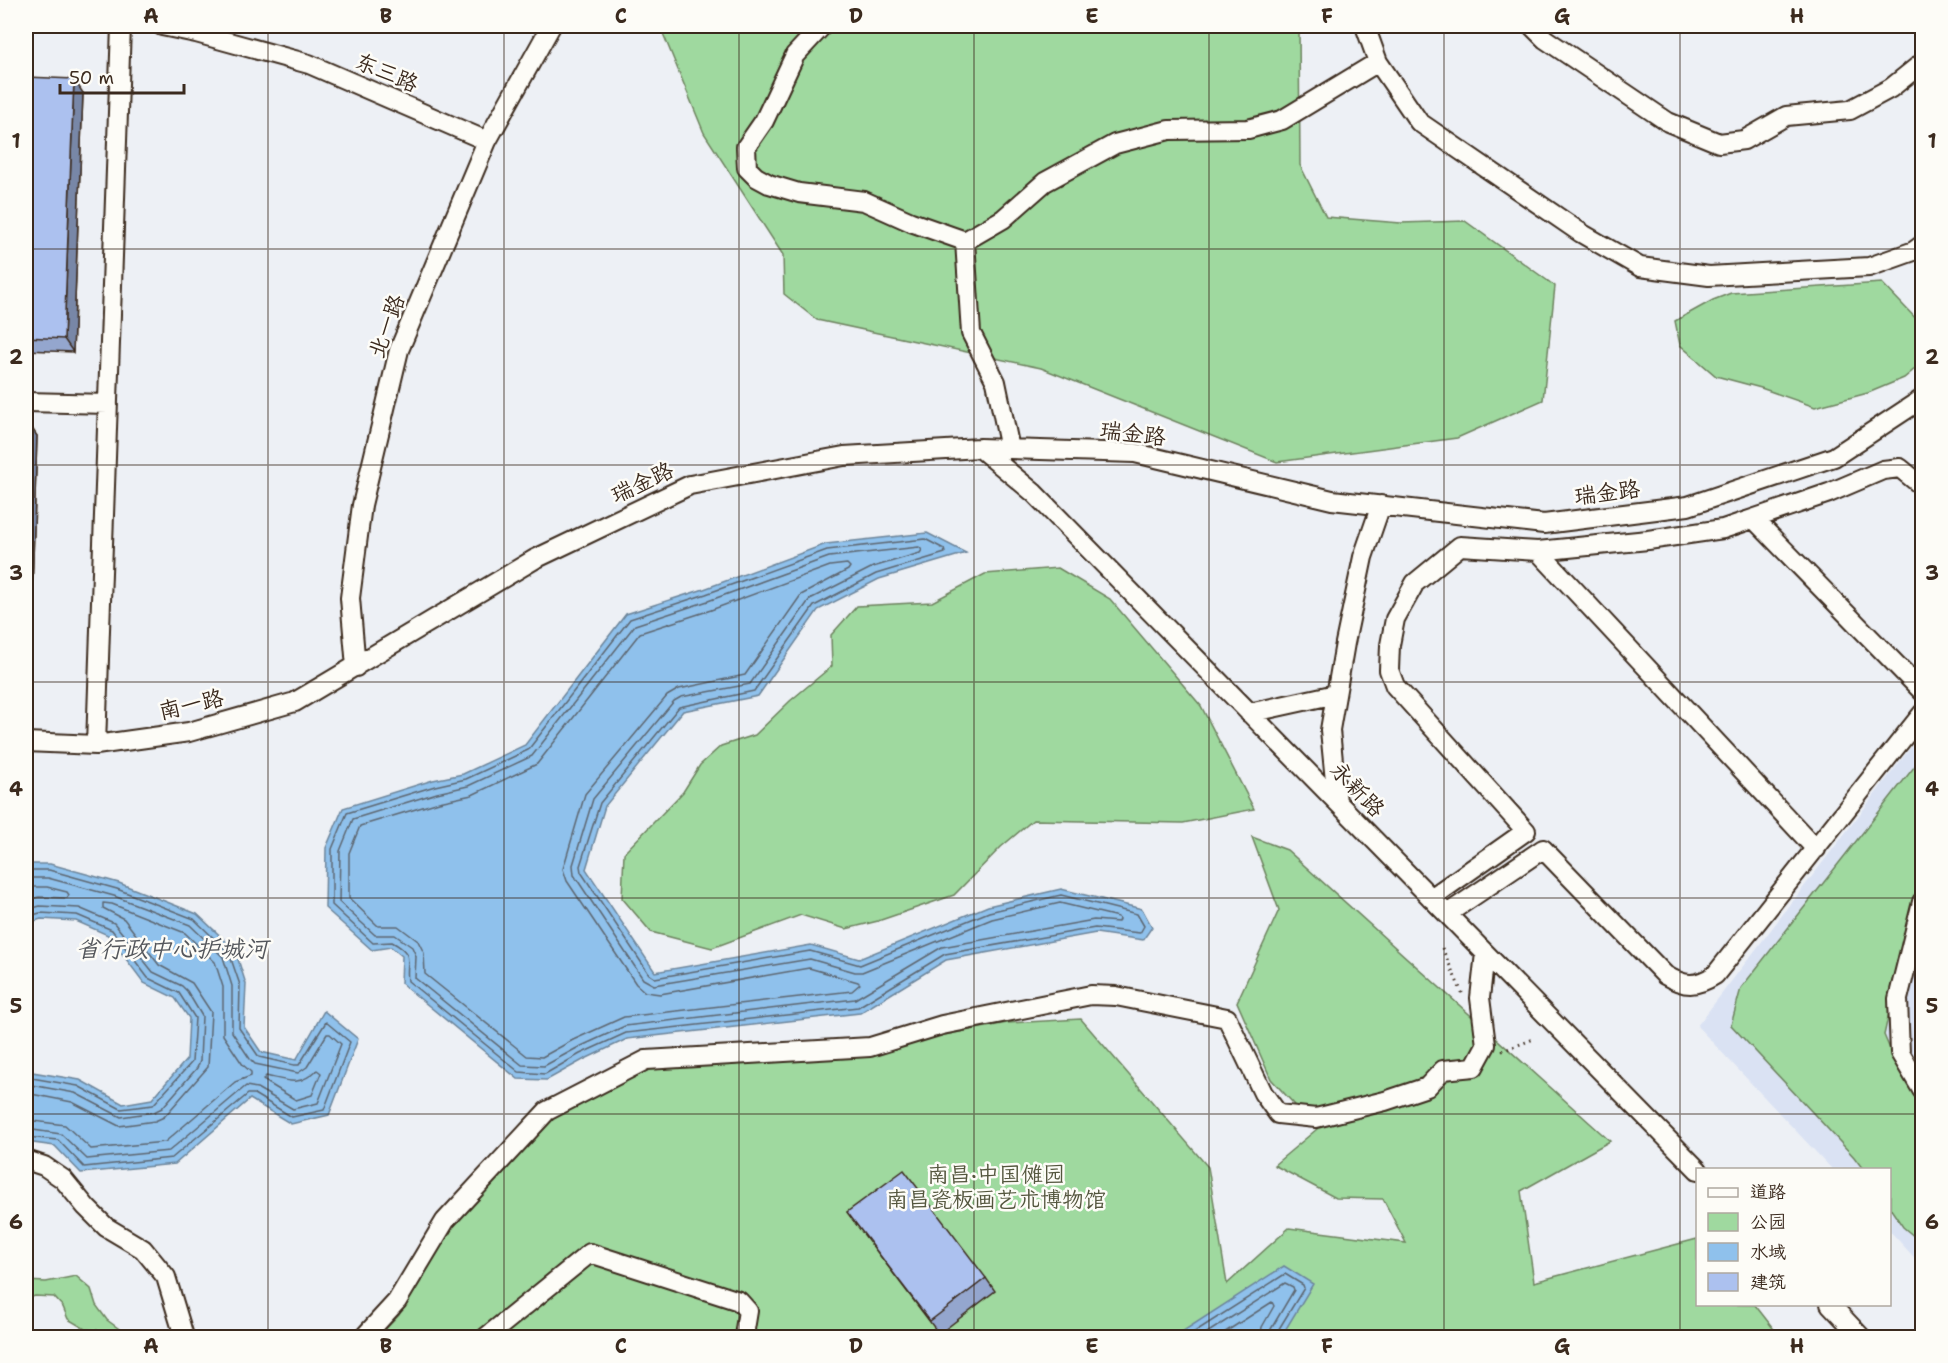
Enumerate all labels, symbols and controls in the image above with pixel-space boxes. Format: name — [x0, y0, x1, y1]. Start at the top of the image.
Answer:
text: A — [143, 3, 159, 29]
text: B — [380, 3, 392, 29]
text: C — [615, 3, 627, 29]
text: D — [849, 3, 863, 29]
text: E — [1085, 3, 1099, 29]
text: F — [1321, 3, 1333, 29]
text: G — [1554, 3, 1570, 29]
text: H — [1790, 3, 1804, 29]
street label: 东三路 — [351, 46, 423, 99]
scale bar — [60, 57, 184, 95]
text: 50 m — [69, 66, 114, 90]
text: 1 — [11, 128, 21, 154]
text: 1 — [1927, 128, 1937, 154]
street label: 北一路 — [362, 290, 411, 362]
text: 2 — [9, 344, 23, 370]
text: 2 — [1925, 344, 1939, 370]
street label: 瑞金路 — [1098, 415, 1167, 452]
street label: 瑞金路 — [606, 455, 678, 510]
street label: 瑞金路 — [1573, 474, 1642, 511]
text: 3 — [9, 560, 23, 586]
text: 3 — [1925, 560, 1939, 586]
street label: 南一路 — [156, 683, 227, 726]
street label: 永新路 — [1324, 756, 1391, 823]
text: 4 — [9, 776, 23, 802]
text: 4 — [1925, 776, 1939, 802]
water label: 省行政中心护城河 — [76, 933, 272, 965]
text: 5 — [10, 993, 22, 1019]
text: 5 — [1926, 993, 1938, 1019]
park label: 南昌·中国傩园 南昌瓷板画艺术博物馆 — [886, 1160, 1106, 1214]
legend — [1696, 1168, 1891, 1306]
text: 道路 — [1750, 1180, 1786, 1204]
text: 6 — [9, 1209, 23, 1235]
text: 6 — [1925, 1209, 1939, 1235]
text: 公园 — [1750, 1210, 1786, 1234]
text: 水域 — [1750, 1240, 1786, 1264]
text: 建筑 — [1750, 1270, 1786, 1294]
text: A — [143, 1333, 159, 1359]
text: B — [380, 1333, 392, 1359]
text: C — [615, 1333, 627, 1359]
text: D — [849, 1333, 863, 1359]
text: E — [1085, 1333, 1099, 1359]
text: F — [1321, 1333, 1333, 1359]
text: G — [1554, 1333, 1570, 1359]
text: H — [1790, 1333, 1804, 1359]

